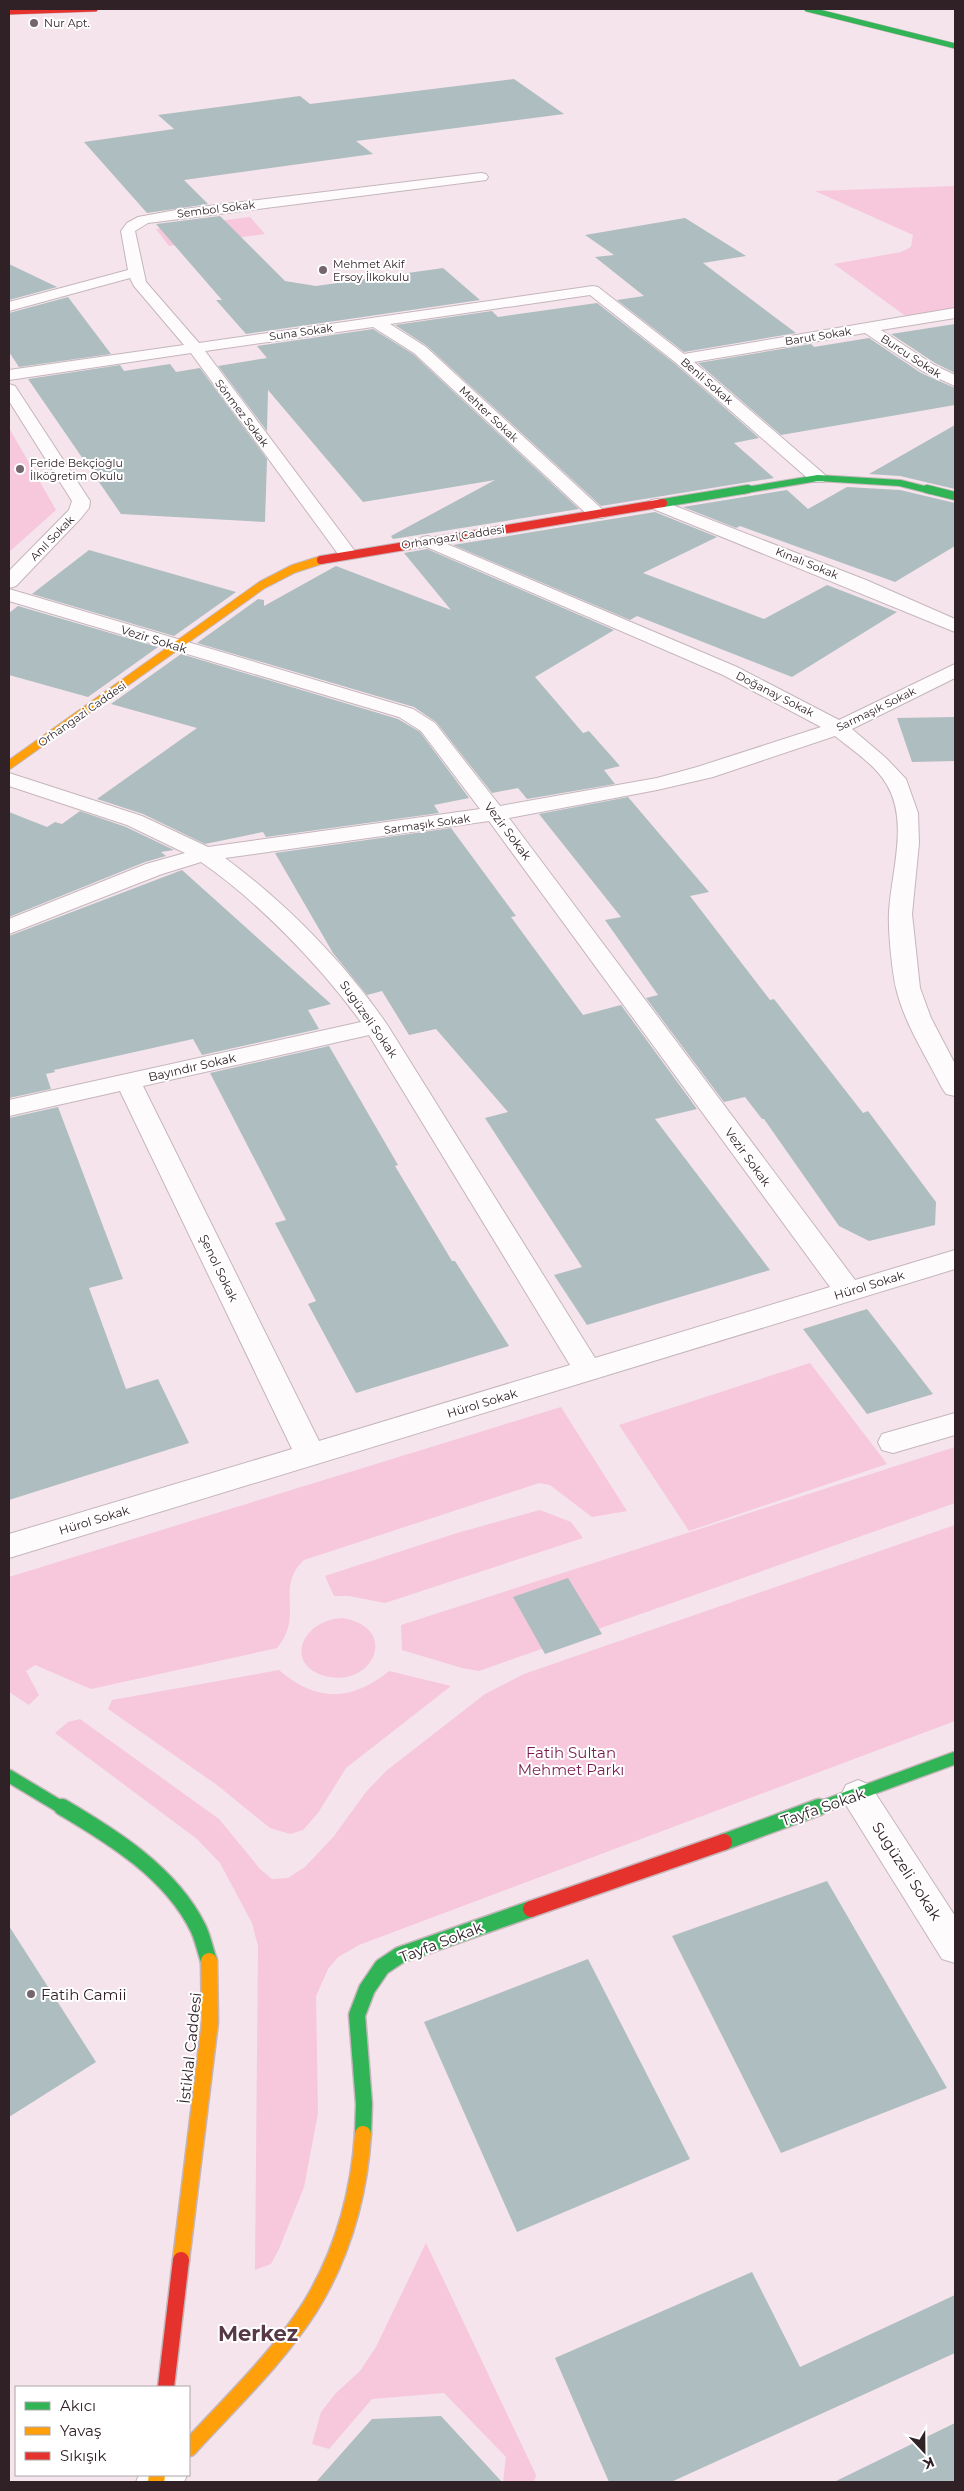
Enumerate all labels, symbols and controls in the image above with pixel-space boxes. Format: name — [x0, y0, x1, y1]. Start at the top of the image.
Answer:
place label: Nur Apt. — [44, 16, 90, 30]
marker: Nur Apt. — [28, 17, 40, 29]
street label: Sembol Sokak — [176, 197, 256, 221]
place label: Mehmet Akif Ersoy İlkokulu — [333, 257, 409, 284]
marker: Mehmet Akif Ersoy İlkokulu — [317, 264, 329, 276]
street label: Suna Sokak — [268, 321, 334, 343]
street label: Barut Sokak — [784, 324, 853, 348]
street label: Burcu Sokak — [878, 331, 944, 381]
street label: Benli Sokak — [678, 355, 736, 408]
street label: Sönmez Sokak — [212, 376, 272, 450]
street label: Mehter Sokak — [456, 383, 522, 445]
place label: Feride Bekçioğlu İlköğretim Okulu — [30, 456, 123, 483]
marker: Feride Bekçioğlu İlköğretim Okulu — [14, 463, 26, 475]
street label: Anıl Sokak — [27, 512, 77, 563]
street label: Orhangazi Caddesi — [400, 522, 506, 552]
street label: Kınalı Sokak — [774, 544, 841, 582]
street label: Vezir Sokak — [119, 622, 190, 656]
street label: Doğanay Sokak — [734, 668, 817, 720]
street label: Orhangazi Caddesi — [35, 678, 129, 750]
street label: Sarmaşık Sokak — [834, 684, 918, 734]
street label: Vezir Sokak — [481, 799, 535, 863]
street label: Sarmaşık Sokak — [383, 811, 471, 837]
street label: Sugüzeli Sokak — [337, 977, 402, 1061]
street label: Bayındır Sokak — [147, 1049, 238, 1084]
street label: Vezir Sokak — [722, 1125, 775, 1190]
street label: Şenol Sokak — [196, 1232, 242, 1305]
street label: Hürol Sokak — [832, 1267, 907, 1303]
street label: Hürol Sokak — [445, 1385, 520, 1421]
street label: Hürol Sokak — [57, 1502, 132, 1538]
park label: Fatih Sultan Mehmet Parkı — [518, 1743, 624, 1779]
street label: Tayfa Sokak — [778, 1784, 868, 1830]
street label: Sugüzeli Sokak — [868, 1818, 946, 1924]
street label: Tayfa Sokak — [397, 1917, 485, 1967]
place label: Fatih Camii — [41, 1985, 127, 2004]
marker: Fatih Camii — [25, 1988, 37, 2000]
street label: İstiklal Caddesi — [175, 1991, 205, 2105]
district label: Merkez — [218, 2321, 298, 2346]
legend — [15, 2386, 190, 2476]
text: Akıcı — [60, 2396, 96, 2415]
text: Yavaş — [60, 2421, 101, 2440]
north arrow — [899, 2426, 949, 2476]
text: Sıkışık — [60, 2446, 107, 2465]
text: K — [920, 2453, 937, 2474]

